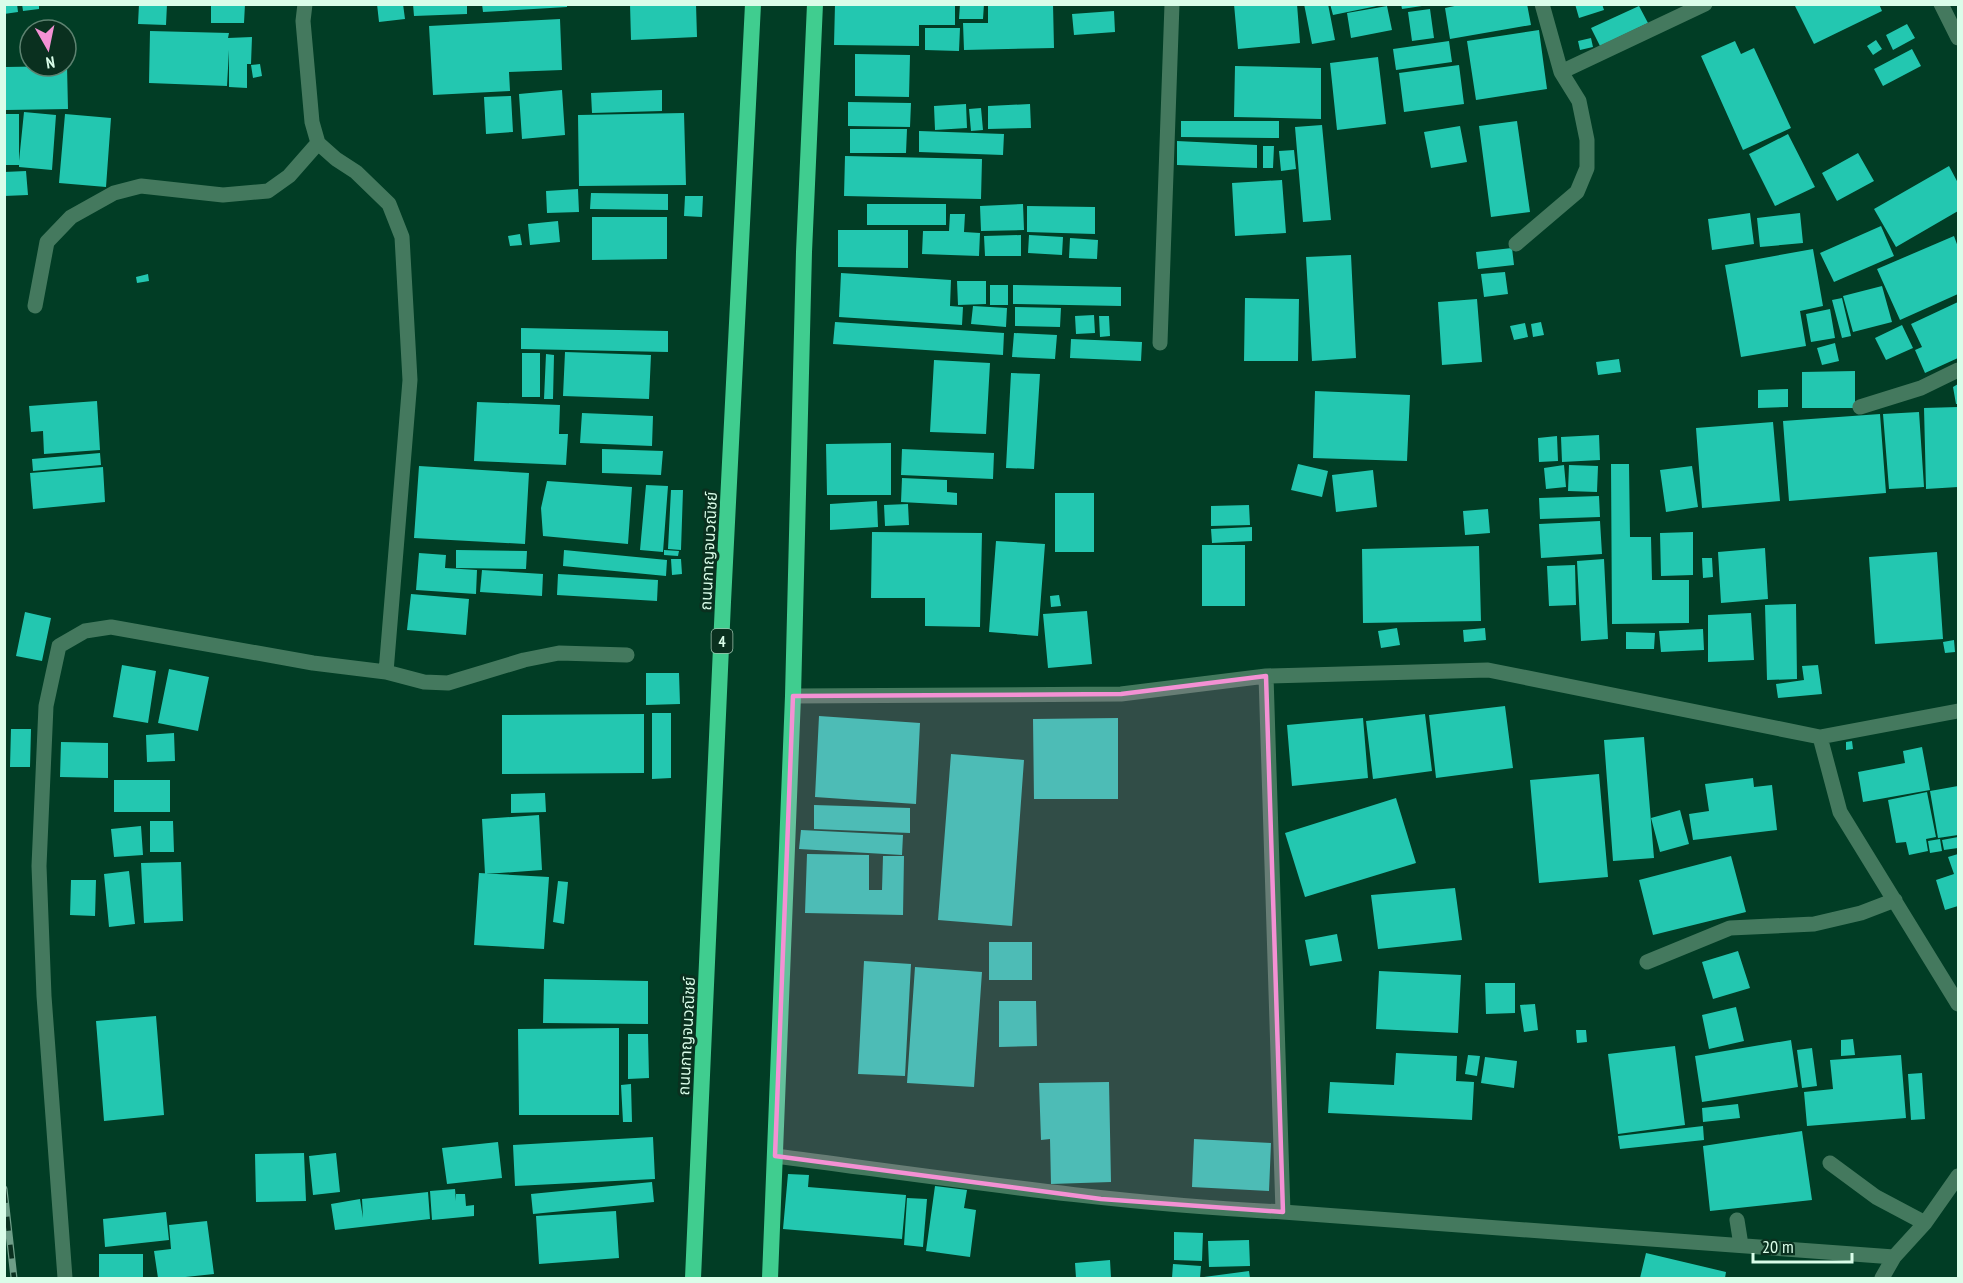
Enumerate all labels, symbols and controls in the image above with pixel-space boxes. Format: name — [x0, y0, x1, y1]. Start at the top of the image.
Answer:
north arrow — [18, 18, 78, 78]
text: N — [45, 52, 56, 73]
street label: ถนนกาญจนวณิชย์ — [695, 491, 721, 611]
road number: 4 — [712, 629, 732, 653]
street label: ถนนกาญจนวณิชย์ — [673, 976, 699, 1096]
scale bar — [1753, 1226, 1852, 1264]
text: 20 m — [1762, 1235, 1794, 1258]

